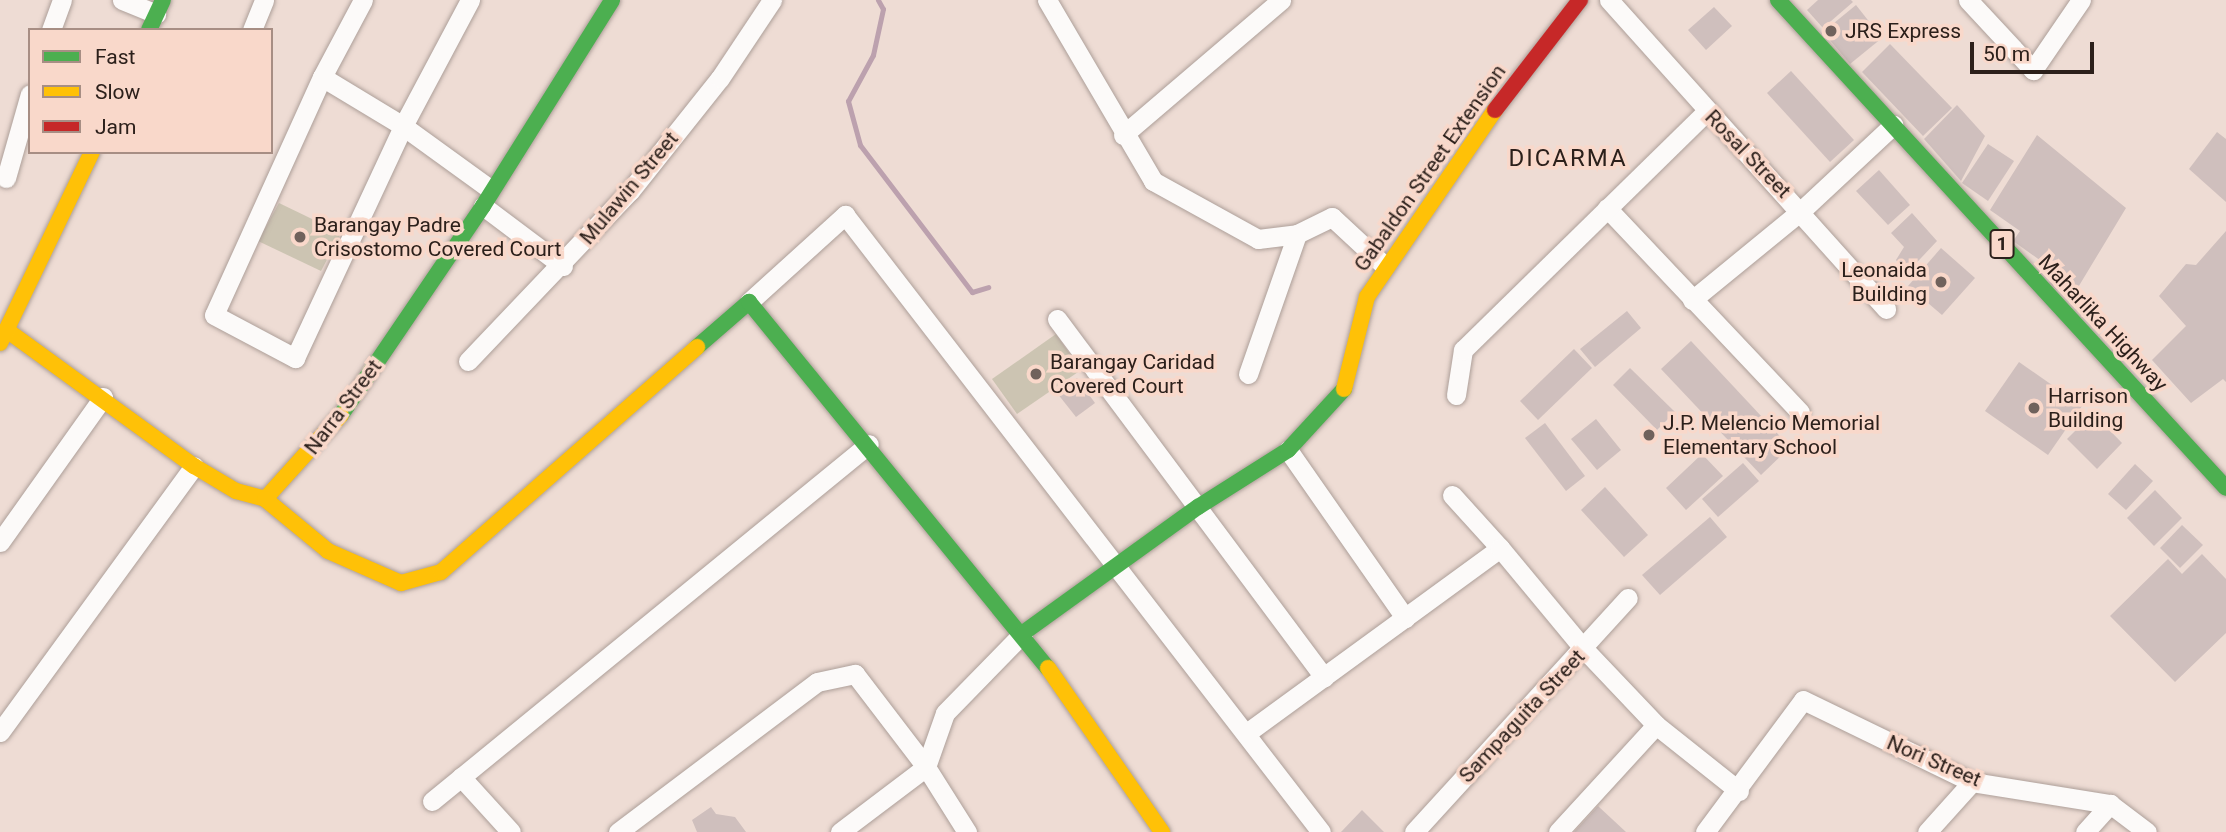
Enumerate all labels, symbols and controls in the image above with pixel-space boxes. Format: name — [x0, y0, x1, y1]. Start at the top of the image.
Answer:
place label: JRS Express — [1845, 18, 1961, 44]
marker: JRS Express — [1823, 23, 1839, 39]
legend — [28, 28, 273, 154]
scale bar — [1974, 28, 2098, 72]
text: 50 m — [1983, 42, 2030, 66]
text: Fast — [95, 45, 135, 69]
street label: Gabaldon Street Extension — [1349, 60, 1511, 276]
text: Slow — [95, 80, 140, 104]
street label: Rosal Street — [1700, 105, 1796, 203]
text: Jam — [95, 115, 136, 139]
street label: Mulawin Street — [575, 126, 683, 250]
district label: DICARMA — [1509, 145, 1627, 173]
place label: Barangay Padre Crisostomo Covered Court — [314, 212, 561, 262]
road number: 1 — [1988, 228, 2016, 260]
marker: Barangay Padre Crisostomo Covered Court — [292, 229, 308, 245]
street label: Maharlika Highway — [2033, 249, 2173, 397]
place label: Leonaida Building — [1841, 257, 1927, 307]
marker: Leonaida Building — [1933, 274, 1949, 290]
place label: Barangay Caridad Covered Court — [1050, 349, 1215, 399]
street label: Narra Street — [299, 355, 387, 459]
marker: Barangay Caridad Covered Court — [1028, 366, 1044, 382]
place label: Harrison Building — [2048, 383, 2128, 433]
marker: Harrison Building — [2026, 400, 2042, 416]
place label: J.P. Melencio Memorial Elementary School — [1663, 410, 1880, 460]
marker: J.P. Melencio Memorial Elementary School — [1641, 427, 1657, 443]
street label: Sampaguita Street — [1454, 644, 1590, 788]
street label: Nori Street — [1883, 730, 1985, 792]

